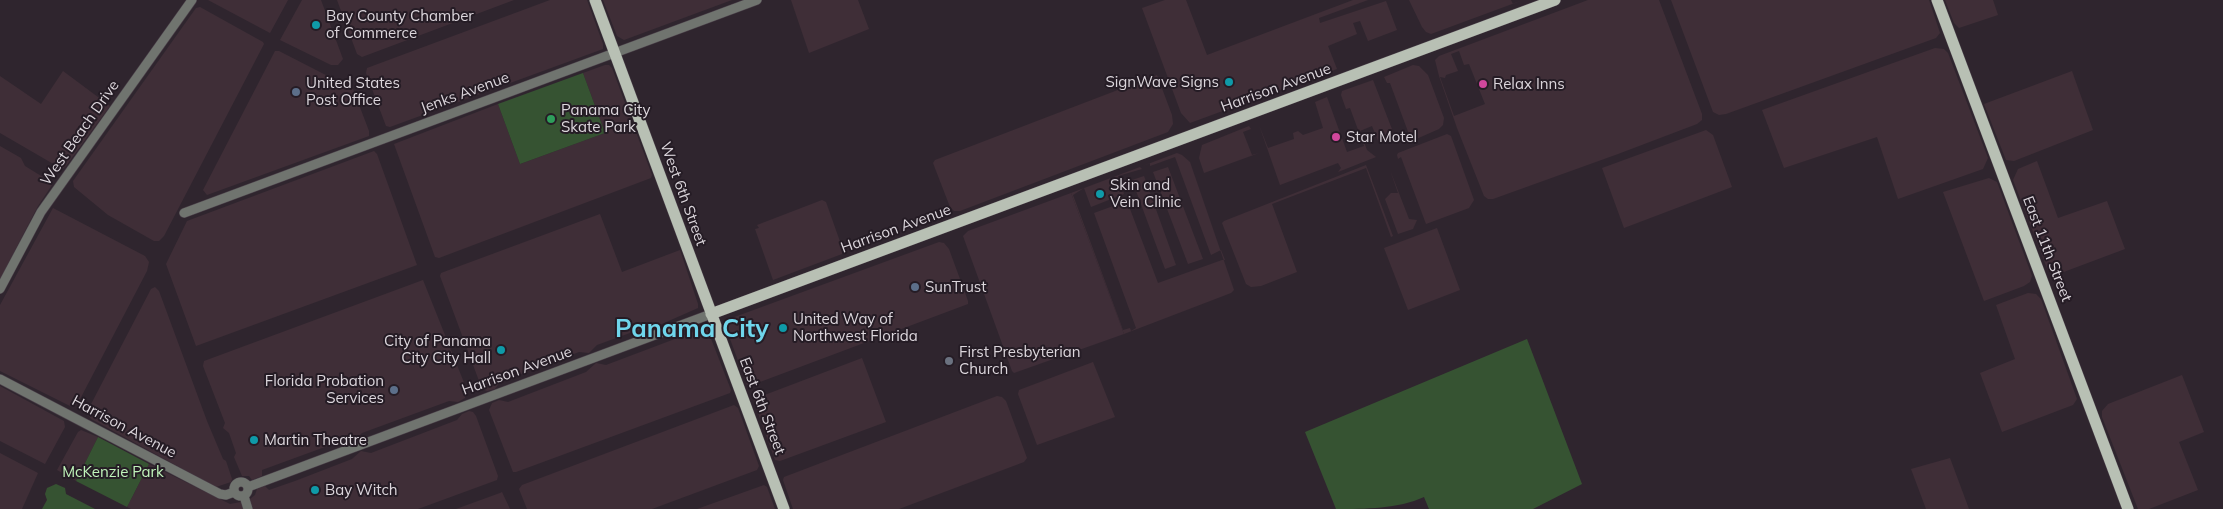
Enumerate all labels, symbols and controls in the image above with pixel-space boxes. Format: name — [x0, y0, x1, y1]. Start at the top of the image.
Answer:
place label: Bay County Chamber of Commerce — [326, 7, 474, 42]
marker: Bay County Chamber of Commerce — [310, 19, 322, 31]
street label: Harrison Avenue — [1218, 60, 1334, 116]
street label: Jenks Avenue — [418, 69, 512, 117]
place label: SignWave Signs — [1105, 73, 1219, 91]
place label: United States Post Office — [306, 74, 400, 109]
place label: Relax Inns — [1493, 75, 1565, 93]
marker: SignWave Signs — [1223, 76, 1235, 88]
street label: West Beach Drive — [37, 77, 123, 189]
marker: Relax Inns — [1477, 78, 1489, 90]
marker: United States Post Office — [290, 86, 302, 98]
place label: Panama City Skate Park — [561, 101, 650, 136]
marker: Panama City Skate Park — [545, 113, 557, 125]
place label: Star Motel — [1346, 128, 1417, 146]
marker: Star Motel — [1330, 131, 1342, 143]
street label: West 6th Street — [656, 140, 710, 248]
place label: Skin and Vein Clinic — [1110, 176, 1181, 211]
marker: Skin and Vein Clinic — [1094, 188, 1106, 200]
street label: East 11th Street — [2019, 194, 2075, 304]
street label: Harrison Avenue — [838, 201, 954, 257]
place label: SunTrust — [925, 278, 986, 296]
marker: SunTrust — [909, 281, 921, 293]
place label: United Way of Northwest Florida — [793, 310, 918, 345]
district label: Panama City — [615, 314, 769, 344]
marker: United Way of Northwest Florida — [777, 322, 789, 334]
place label: City of Panama City City Hall — [384, 332, 491, 367]
street label: Harrison Avenue — [459, 343, 575, 399]
place label: First Presbyterian Church — [959, 343, 1081, 378]
marker: City of Panama City City Hall — [495, 344, 507, 356]
street label: East 6th Street — [735, 355, 789, 457]
marker: First Presbyterian Church — [943, 355, 955, 367]
place label: Florida Probation Services — [265, 372, 384, 407]
marker: Florida Probation Services — [388, 384, 400, 396]
street label: Harrison Avenue — [69, 392, 179, 462]
place label: Martin Theatre — [264, 431, 367, 449]
marker: Martin Theatre — [248, 434, 260, 446]
park label: McKenzie Park — [62, 463, 164, 481]
place label: Bay Witch — [325, 481, 398, 499]
marker: Bay Witch — [309, 484, 321, 496]

